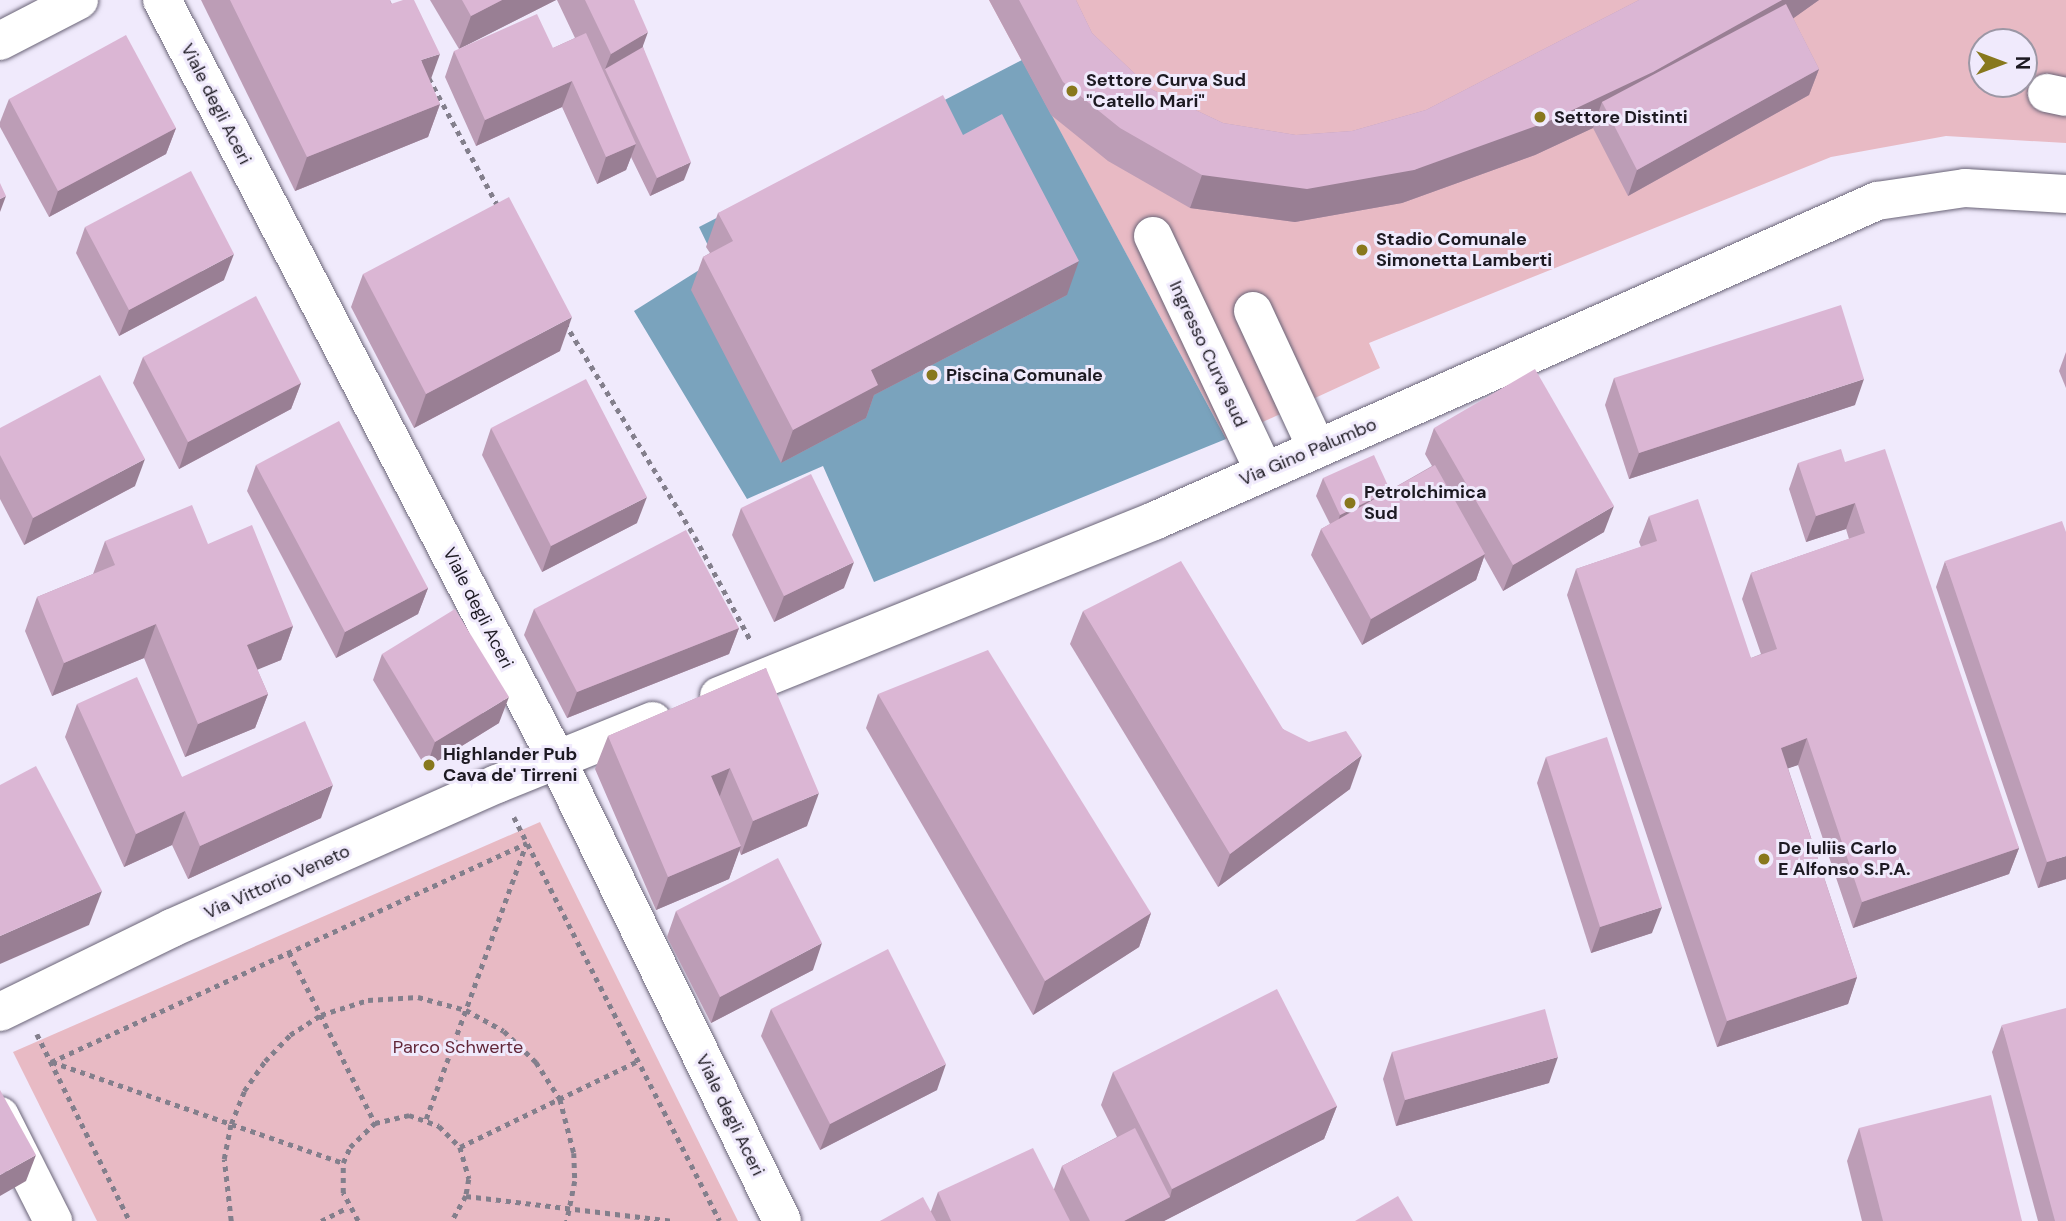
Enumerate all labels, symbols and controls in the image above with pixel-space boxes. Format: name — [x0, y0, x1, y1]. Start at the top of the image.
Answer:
north arrow — [1968, 28, 2038, 98]
street label: Viale degli Aceri — [176, 40, 256, 168]
text: N — [2010, 56, 2035, 70]
place label: Settore Curva Sud "Catello Mari" — [1086, 70, 1246, 112]
marker: Settore Curva Sud "Catello Mari" — [1064, 83, 1080, 99]
place label: Settore Distinti — [1554, 106, 1688, 128]
marker: Settore Distinti — [1532, 109, 1548, 125]
place label: Stadio Comunale Simonetta Lamberti — [1376, 229, 1552, 272]
marker: Stadio Comunale Simonetta Lamberti — [1354, 242, 1370, 258]
street label: Ingresso Curva sud — [1165, 277, 1251, 431]
place label: Piscina Comunale — [946, 364, 1103, 386]
marker: Piscina Comunale — [924, 367, 940, 383]
street label: Via Gino Palumbo — [1236, 413, 1380, 491]
place label: Petrolchimica Sud — [1364, 482, 1486, 524]
marker: Petrolchimica Sud — [1342, 495, 1358, 511]
street label: Viale degli Aceri — [438, 544, 518, 672]
place label: Highlander Pub Cava de' Tirreni — [443, 744, 578, 786]
marker: Highlander Pub Cava de' Tirreni — [421, 757, 437, 773]
place label: De Iuliis Carlo E Alfonso S.P.A. — [1778, 838, 1911, 880]
street label: Via Vittorio Veneto — [201, 840, 353, 924]
marker: De Iuliis Carlo E Alfonso S.P.A. — [1756, 851, 1772, 867]
park label: Parco Schwerte — [393, 1036, 523, 1058]
street label: Viale degli Aceri — [691, 1051, 769, 1179]

